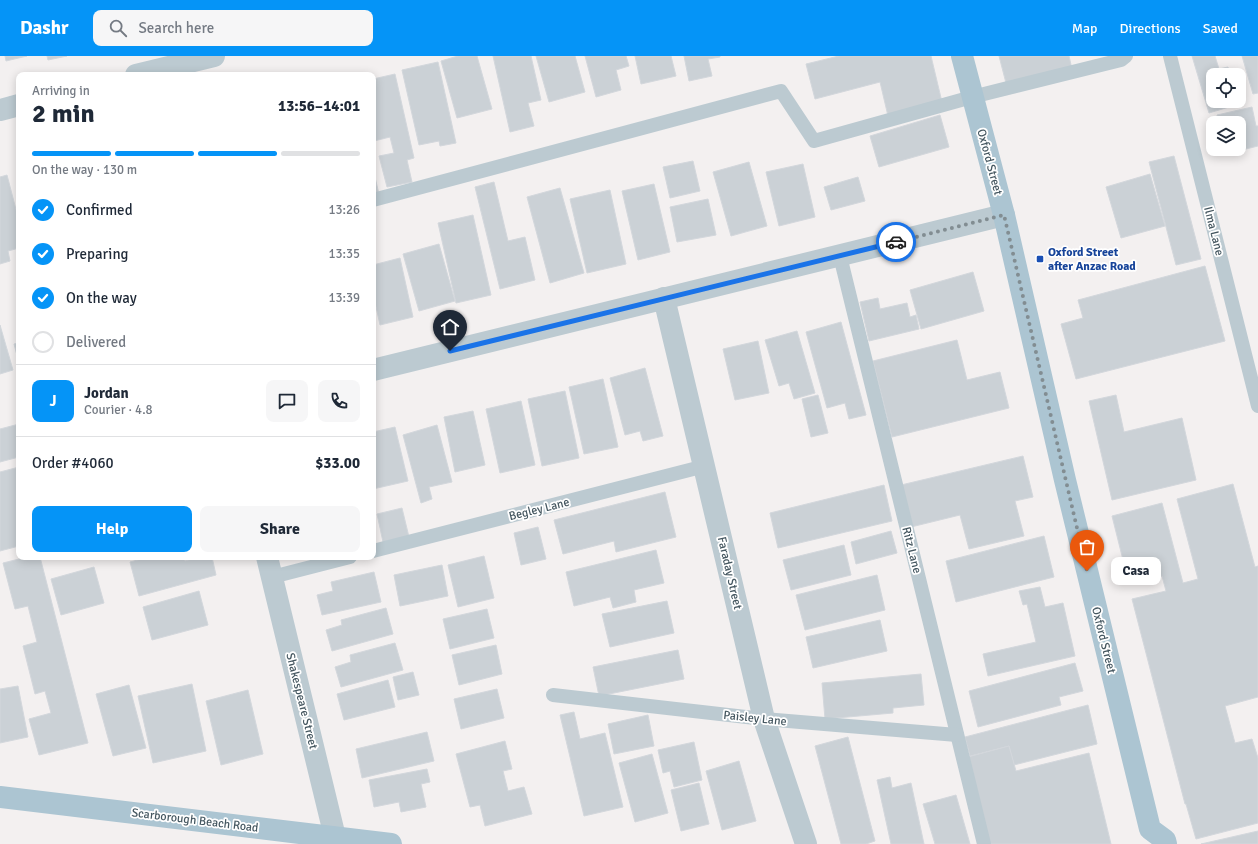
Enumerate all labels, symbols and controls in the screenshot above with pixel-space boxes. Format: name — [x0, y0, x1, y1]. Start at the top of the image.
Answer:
search box — [93, 10, 373, 46]
text: Dashr — [20, 16, 69, 40]
icon: search — [107, 17, 129, 39]
text: Search here — [139, 19, 214, 37]
text: Map — [1072, 20, 1098, 37]
text: Directions — [1120, 20, 1181, 37]
text: Saved — [1203, 20, 1238, 37]
map controls — [1206, 68, 1246, 156]
button: locate — [1206, 68, 1246, 108]
text: Arriving in — [32, 83, 90, 99]
text: 13:56–14:01 — [278, 97, 360, 115]
text: 2 min — [32, 98, 95, 130]
button: layers — [1206, 116, 1246, 156]
street label: Oxford Street — [973, 127, 1006, 197]
text: On the way · 130 m — [32, 162, 137, 178]
icon: check — [32, 199, 54, 221]
text: Confirmed — [66, 201, 133, 219]
text: 13:26 — [328, 202, 360, 218]
street label: Ilma Lane — [1200, 205, 1227, 257]
courier — [876, 222, 916, 262]
icon: car — [885, 231, 907, 253]
icon: check — [32, 243, 54, 265]
text: Preparing — [66, 245, 129, 263]
place label: Oxford Street after Anzac Road — [1048, 245, 1136, 274]
text: 13:35 — [328, 246, 360, 262]
marker: Oxford Street after Anzac Road — [1035, 254, 1045, 264]
icon: check — [32, 287, 54, 309]
text: On the way — [66, 289, 137, 307]
text: 13:39 — [328, 290, 360, 306]
pin — [433, 310, 467, 351]
icon: home — [439, 316, 461, 338]
text: Delivered — [66, 333, 126, 351]
button: chat — [266, 380, 308, 422]
button: phone — [318, 380, 360, 422]
text: Jordan — [84, 384, 129, 402]
text: J — [49, 392, 57, 410]
text: Courier · 4.8 — [84, 402, 153, 418]
text: Order #4060 — [32, 454, 114, 472]
text: $33.00 — [315, 454, 360, 472]
street label: Begley Lane — [507, 495, 571, 524]
button: Help — [32, 506, 192, 552]
button: Share — [200, 506, 360, 552]
street label: Ritz Lane — [898, 525, 925, 575]
pin — [1070, 530, 1104, 571]
street label: Faraday Street — [714, 535, 745, 611]
icon: bag — [1076, 536, 1098, 558]
callout: Casa — [1111, 557, 1161, 585]
text: Casa — [1122, 563, 1150, 579]
street label: Oxford Street — [1088, 605, 1119, 675]
street label: Shakespeare Street — [282, 651, 321, 751]
street label: Paisley Lane — [723, 708, 787, 729]
street label: Scarborough Beach Road — [131, 805, 259, 836]

